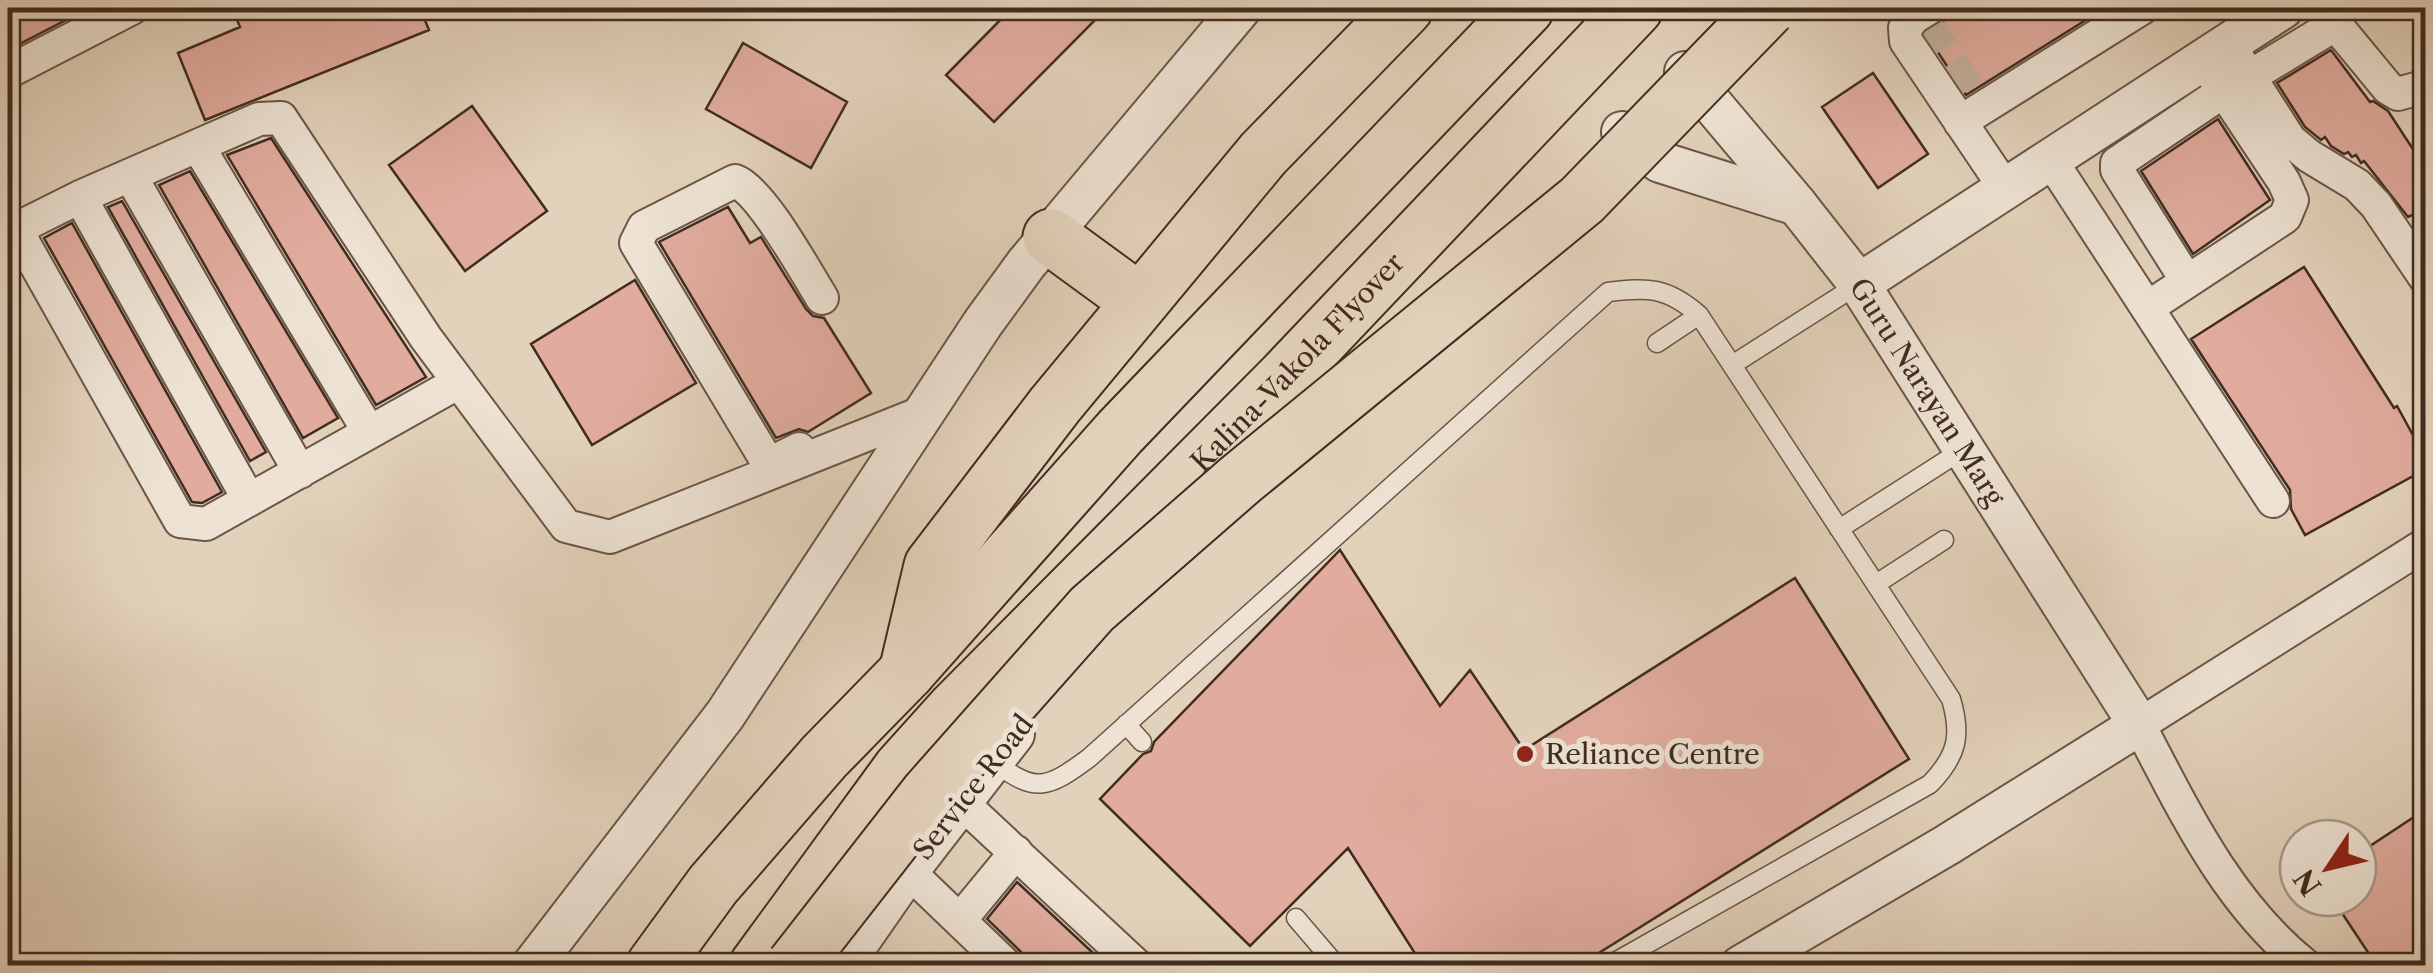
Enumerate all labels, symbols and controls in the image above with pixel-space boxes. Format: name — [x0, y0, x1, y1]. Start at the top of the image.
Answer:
street label: Kalina-Vakola Flyover — [1184, 246, 1411, 479]
street label: Guru Narayan Marg — [1843, 272, 2012, 512]
street label: Service Road — [906, 708, 1040, 866]
place label: Reliance Centre — [1545, 737, 1760, 771]
marker: Reliance Centre — [1514, 743, 1536, 765]
north arrow — [2278, 818, 2378, 918]
text: N — [2287, 863, 2328, 902]

